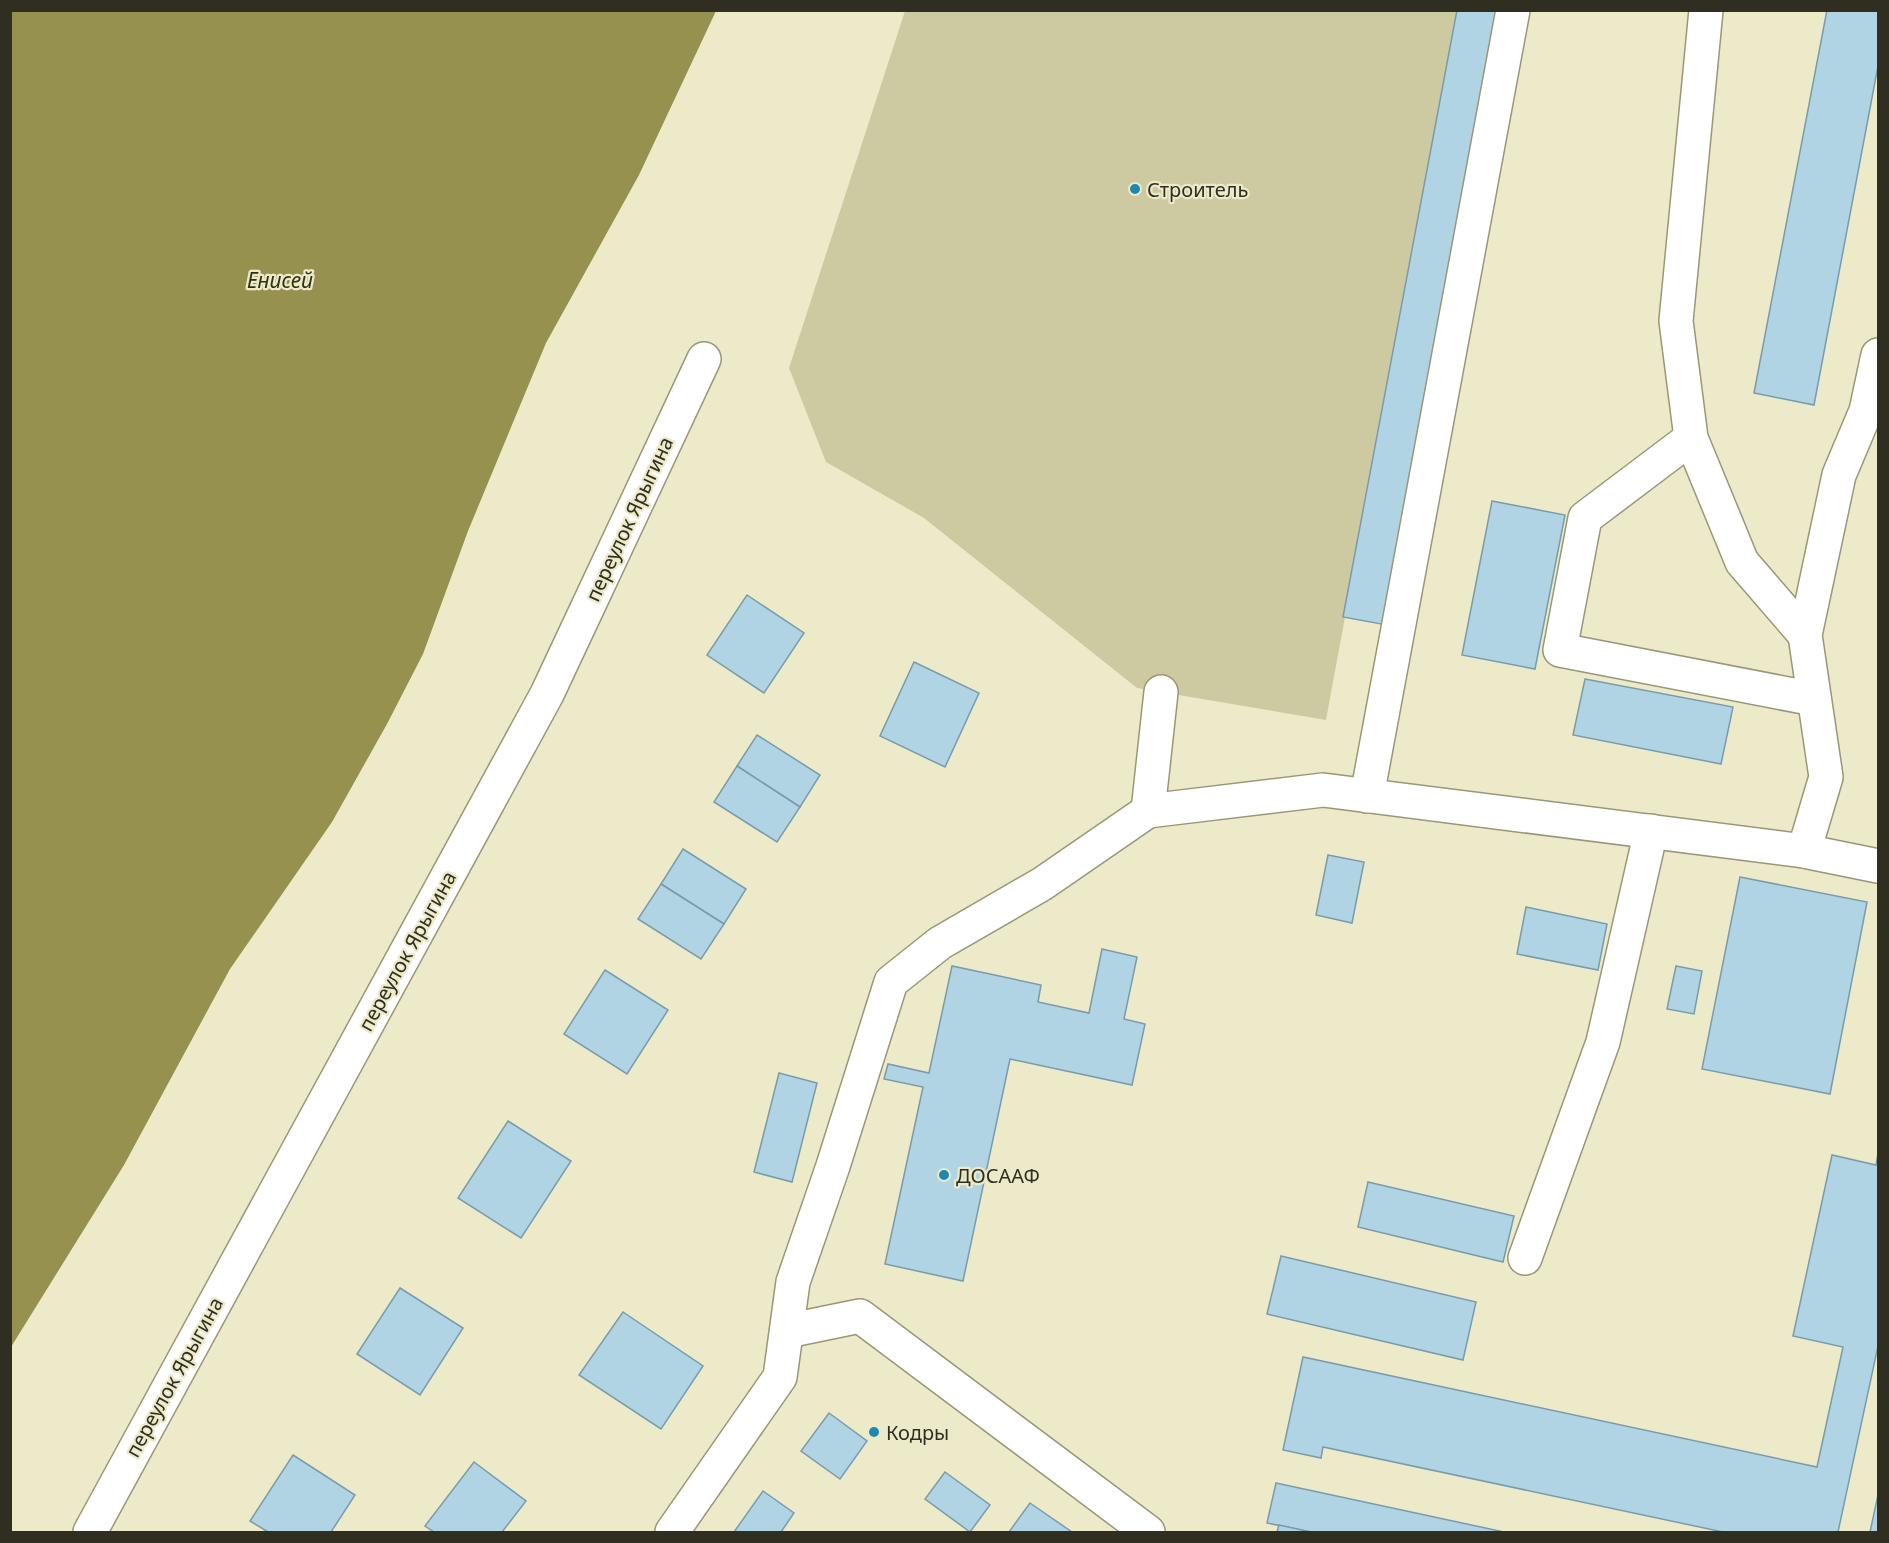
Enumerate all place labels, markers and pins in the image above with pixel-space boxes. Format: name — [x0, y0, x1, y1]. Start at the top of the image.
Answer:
place label: Строитель — [1147, 176, 1248, 203]
marker: Строитель — [1128, 182, 1142, 196]
place label: ДОСААФ — [956, 1162, 1040, 1189]
marker: ДОСААФ — [937, 1168, 951, 1182]
place label: Кодры — [886, 1419, 949, 1446]
marker: Кодры — [867, 1425, 881, 1439]

